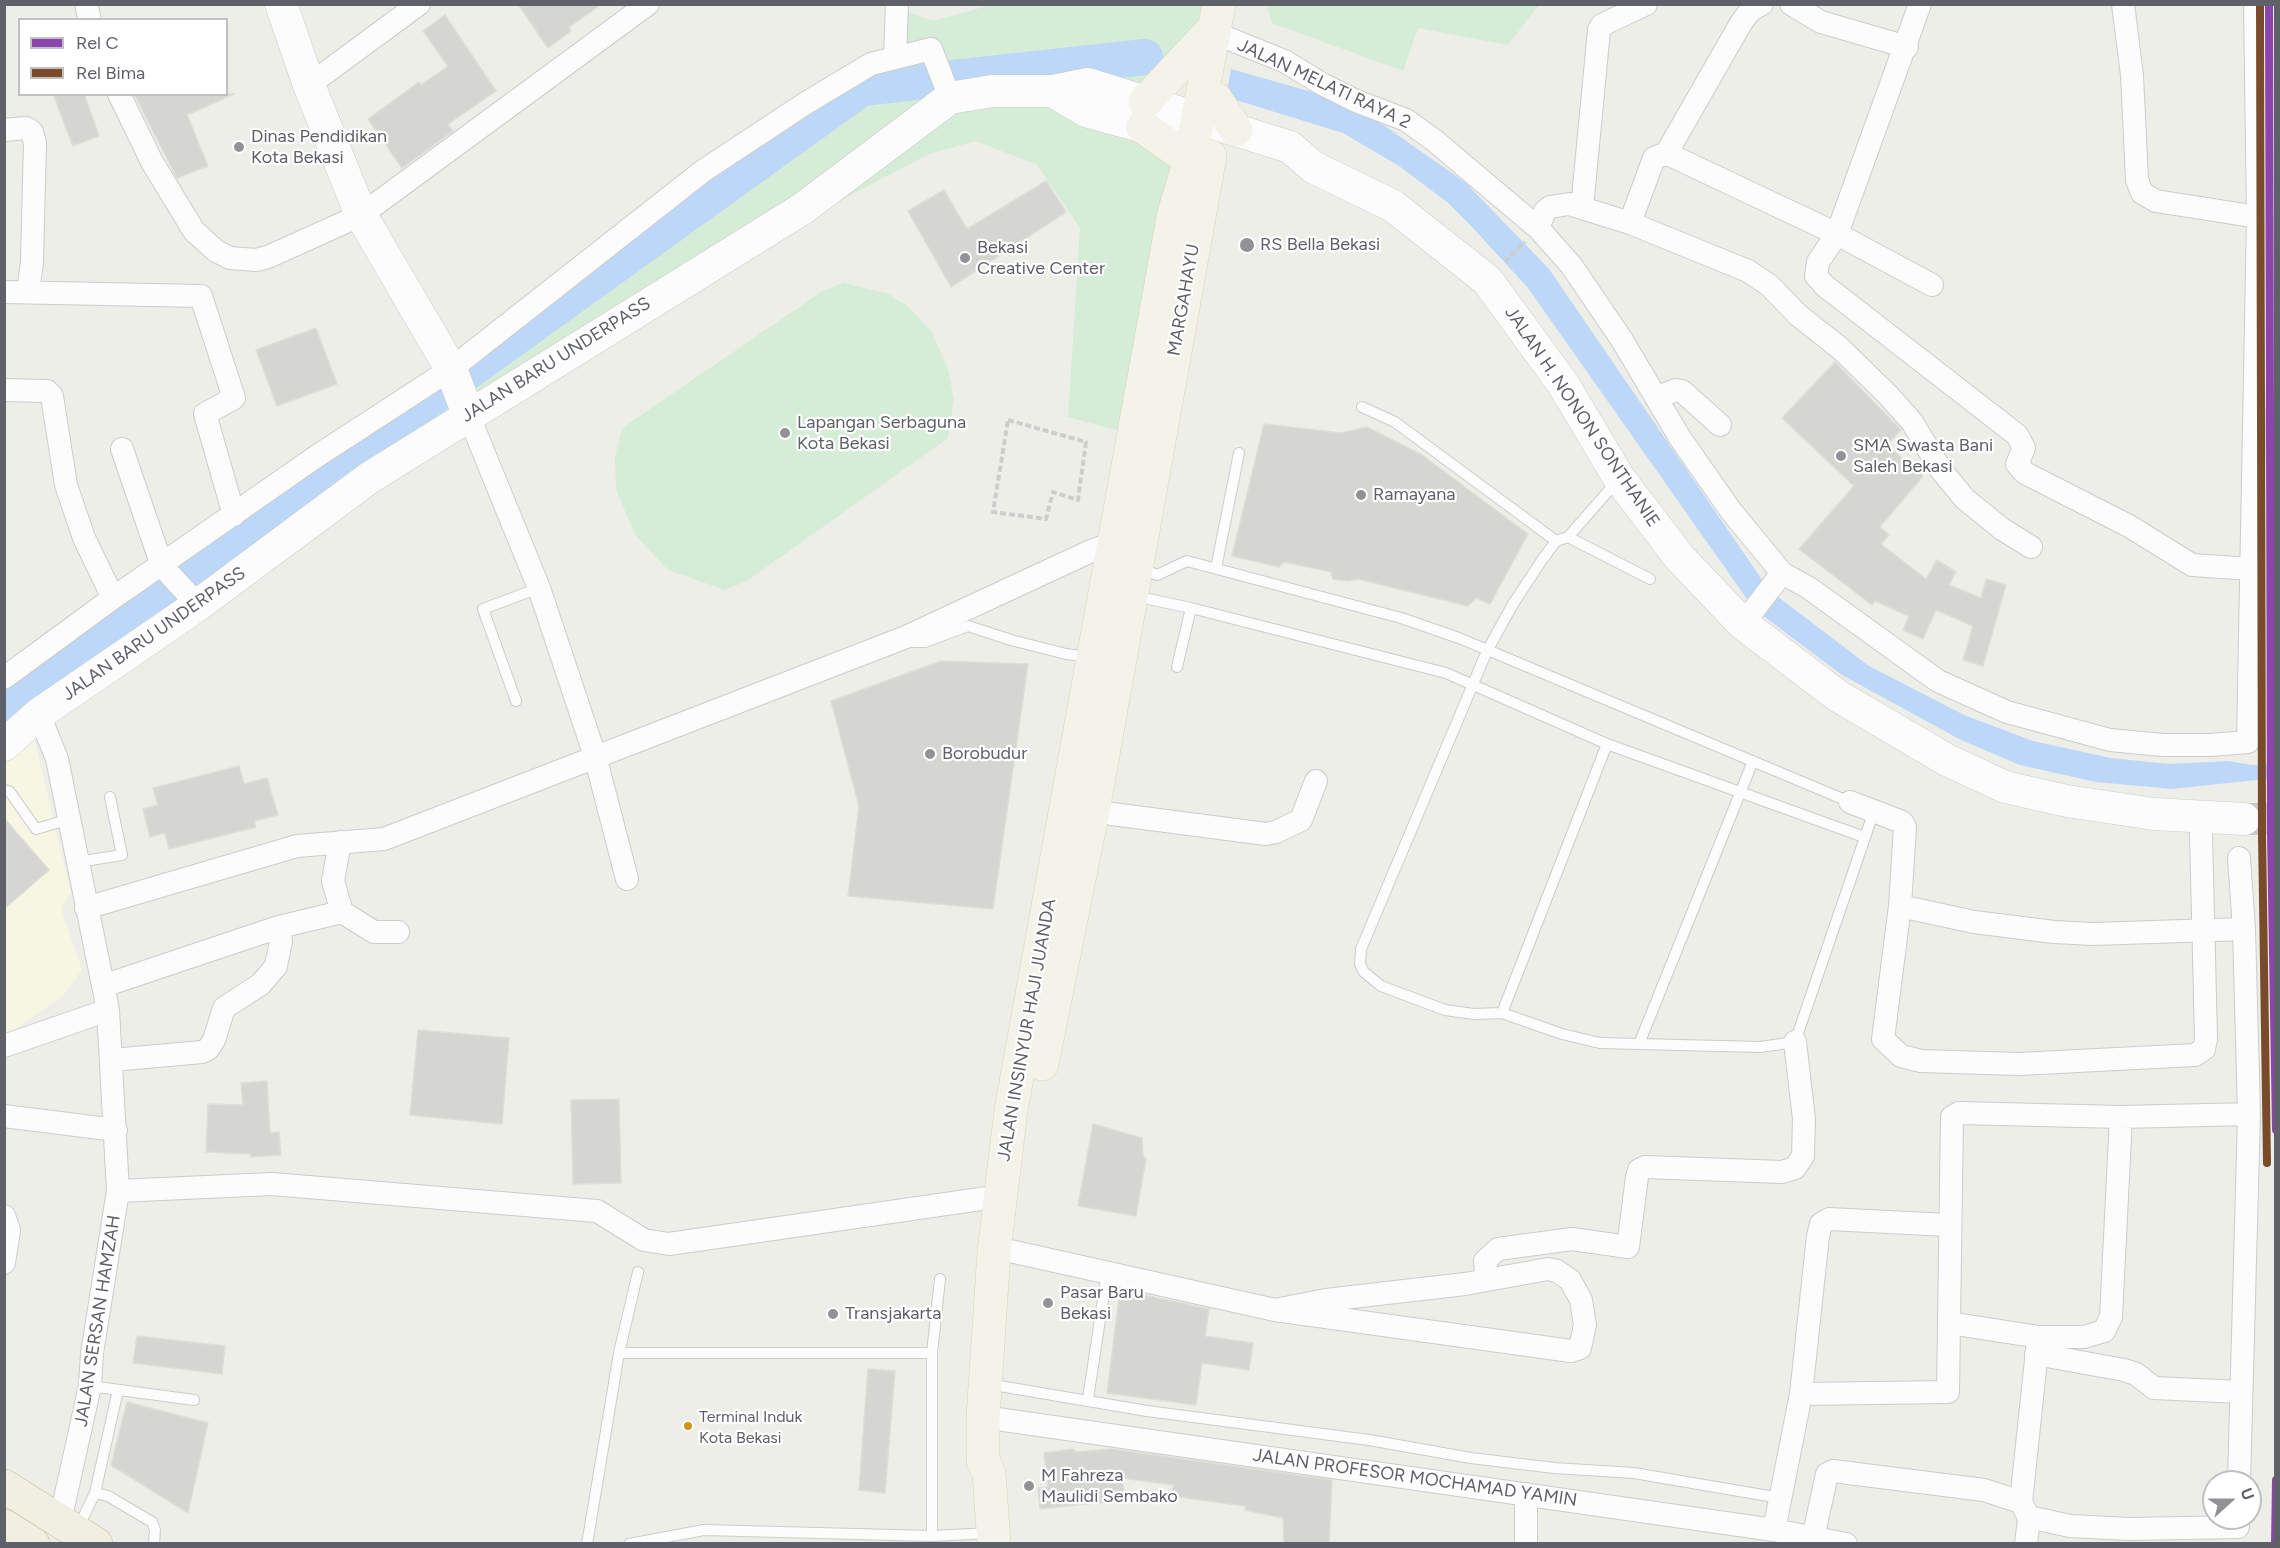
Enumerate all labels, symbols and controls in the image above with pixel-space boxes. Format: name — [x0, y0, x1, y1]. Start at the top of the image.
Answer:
legend — [18, 18, 228, 96]
text: Rel C — [76, 32, 118, 54]
street label: JALAN MELATI RAYA 2 — [1234, 34, 1414, 134]
text: Rel Bima — [76, 62, 145, 84]
place label: Dinas Pendidikan Kota Bekasi — [251, 126, 387, 168]
marker: Dinas Pendidikan Kota Bekasi — [232, 140, 246, 154]
place label: RS Bella Bekasi — [1260, 234, 1380, 256]
marker: RS Bella Bekasi — [1238, 236, 1256, 254]
place label: Bekasi Creative Center — [977, 237, 1105, 280]
street label: MARGAHAYU — [1164, 242, 1204, 358]
marker: Bekasi Creative Center — [958, 251, 972, 265]
street label: JALAN BARU UNDERPASS — [458, 293, 654, 427]
street label: JALAN H. NONON SONTHANIE — [1500, 303, 1664, 531]
place label: Lapangan Serbaguna Kota Bekasi — [797, 412, 966, 454]
marker: Lapangan Serbaguna Kota Bekasi — [778, 426, 792, 440]
place label: SMA Swasta Bani Saleh Bekasi — [1853, 435, 1993, 478]
marker: SMA Swasta Bani Saleh Bekasi — [1834, 449, 1848, 463]
place label: Ramayana — [1373, 484, 1455, 506]
marker: Ramayana — [1354, 488, 1368, 502]
street label: JALAN BARU UNDERPASS — [58, 562, 250, 706]
place label: Borobudur — [942, 743, 1027, 765]
marker: Borobudur — [923, 747, 937, 761]
street label: JALAN INSINYUR HAJI JUANDA — [993, 897, 1061, 1163]
street label: JALAN SERSAN HAMZAH — [71, 1214, 125, 1428]
place label: Pasar Baru Bekasi — [1060, 1282, 1144, 1324]
marker: Pasar Baru Bekasi — [1041, 1296, 1055, 1310]
place label: Transjakarta — [845, 1303, 942, 1325]
marker: Transjakarta — [826, 1307, 840, 1321]
place label: Terminal Induk Kota Bekasi — [699, 1407, 802, 1445]
marker: Terminal Induk Kota Bekasi — [682, 1420, 694, 1432]
street label: JALAN PROFESOR MOCHAMAD YAMIN — [1251, 1445, 1579, 1511]
place label: M Fahreza Maulidi Sembako — [1041, 1465, 1178, 1508]
north arrow — [2202, 1470, 2262, 1530]
marker: M Fahreza Maulidi Sembako — [1022, 1479, 1036, 1493]
text: U — [2237, 1485, 2258, 1503]

